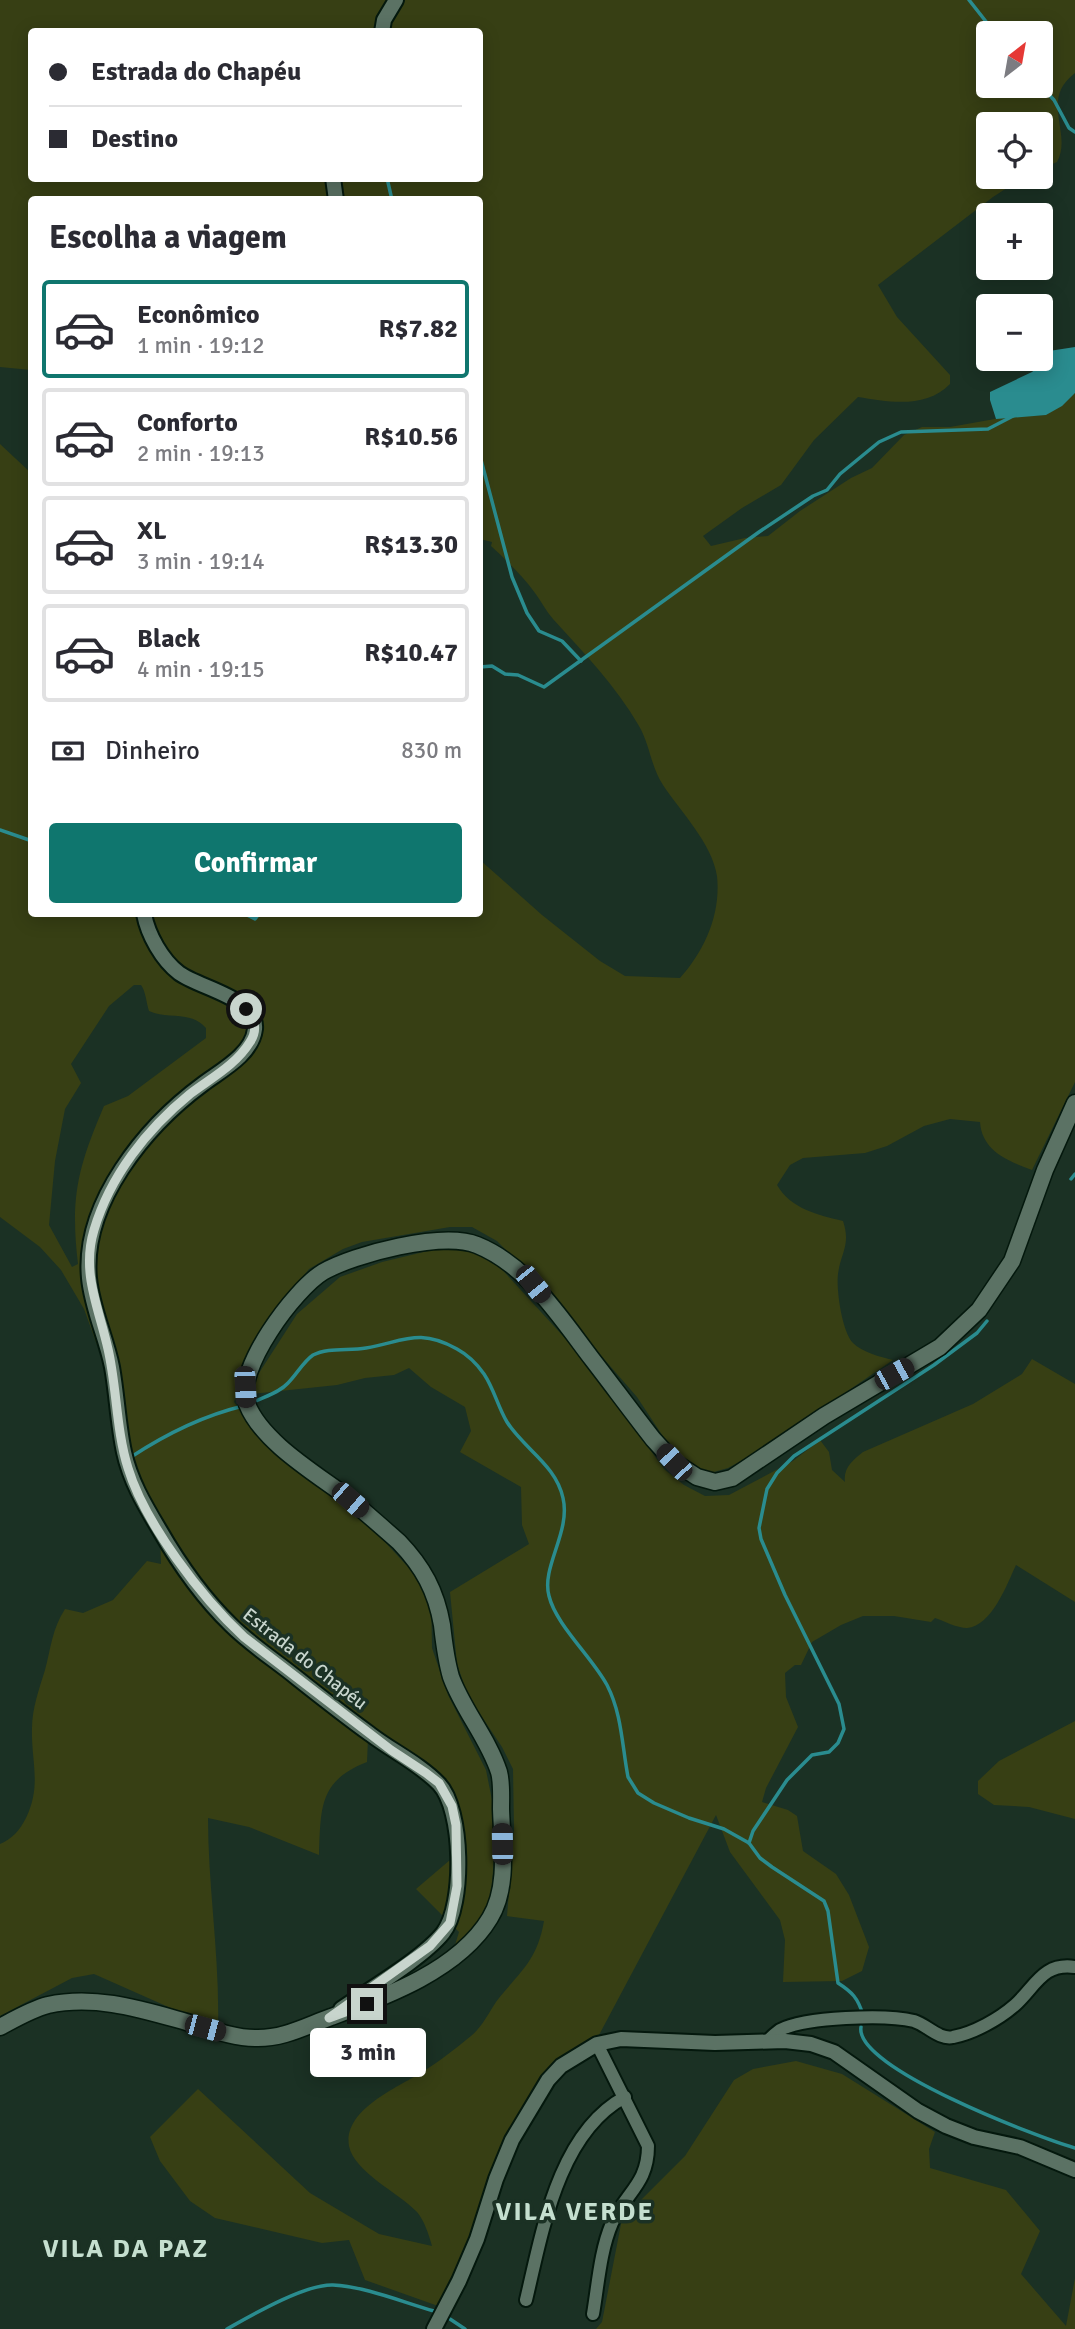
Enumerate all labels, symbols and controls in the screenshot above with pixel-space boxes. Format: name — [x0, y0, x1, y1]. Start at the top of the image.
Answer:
north arrow — [976, 21, 1054, 98]
map controls — [976, 21, 1053, 371]
text: Estrada do Chapéu — [91, 56, 301, 88]
button: locate — [976, 112, 1053, 189]
text: Destino — [91, 123, 178, 155]
button: + — [976, 203, 1053, 280]
text: Escolha a viagem — [49, 218, 287, 257]
button: − — [976, 294, 1053, 371]
icon: car — [53, 298, 116, 361]
text: Econômico — [137, 299, 260, 331]
text: R$7.82 — [378, 313, 458, 345]
text: 1 min · 19:12 — [137, 331, 265, 360]
icon: car — [53, 406, 116, 469]
text: Conforto — [137, 407, 238, 439]
text: R$10.56 — [364, 421, 458, 453]
text: 2 min · 19:13 — [137, 439, 265, 468]
icon: car — [53, 514, 116, 577]
text: XL — [137, 515, 167, 547]
text: R$13.30 — [364, 529, 458, 561]
text: 3 min · 19:14 — [137, 547, 265, 576]
icon: car — [53, 622, 116, 685]
text: Black — [137, 623, 200, 655]
text: R$10.47 — [364, 637, 458, 669]
text: 4 min · 19:15 — [137, 655, 265, 684]
icon: cash — [49, 732, 87, 770]
text: Dinheiro — [105, 735, 200, 767]
text: 830 m — [401, 736, 462, 765]
button: Confirmar — [49, 823, 462, 903]
route start — [230, 993, 262, 1025]
car — [512, 1261, 555, 1307]
car — [871, 1355, 918, 1393]
car — [234, 1365, 257, 1409]
car — [652, 1439, 697, 1485]
car — [328, 1478, 373, 1522]
street label: Estrada do Chapéu — [238, 1603, 372, 1715]
car — [492, 1823, 513, 1865]
route end — [351, 1988, 383, 2020]
car — [182, 2012, 229, 2044]
callout: 3 min — [309, 2028, 425, 2078]
text: 3 min — [340, 2038, 396, 2067]
district label: VILA VERDE — [496, 2196, 654, 2228]
district label: VILA DA PAZ — [43, 2233, 209, 2265]

